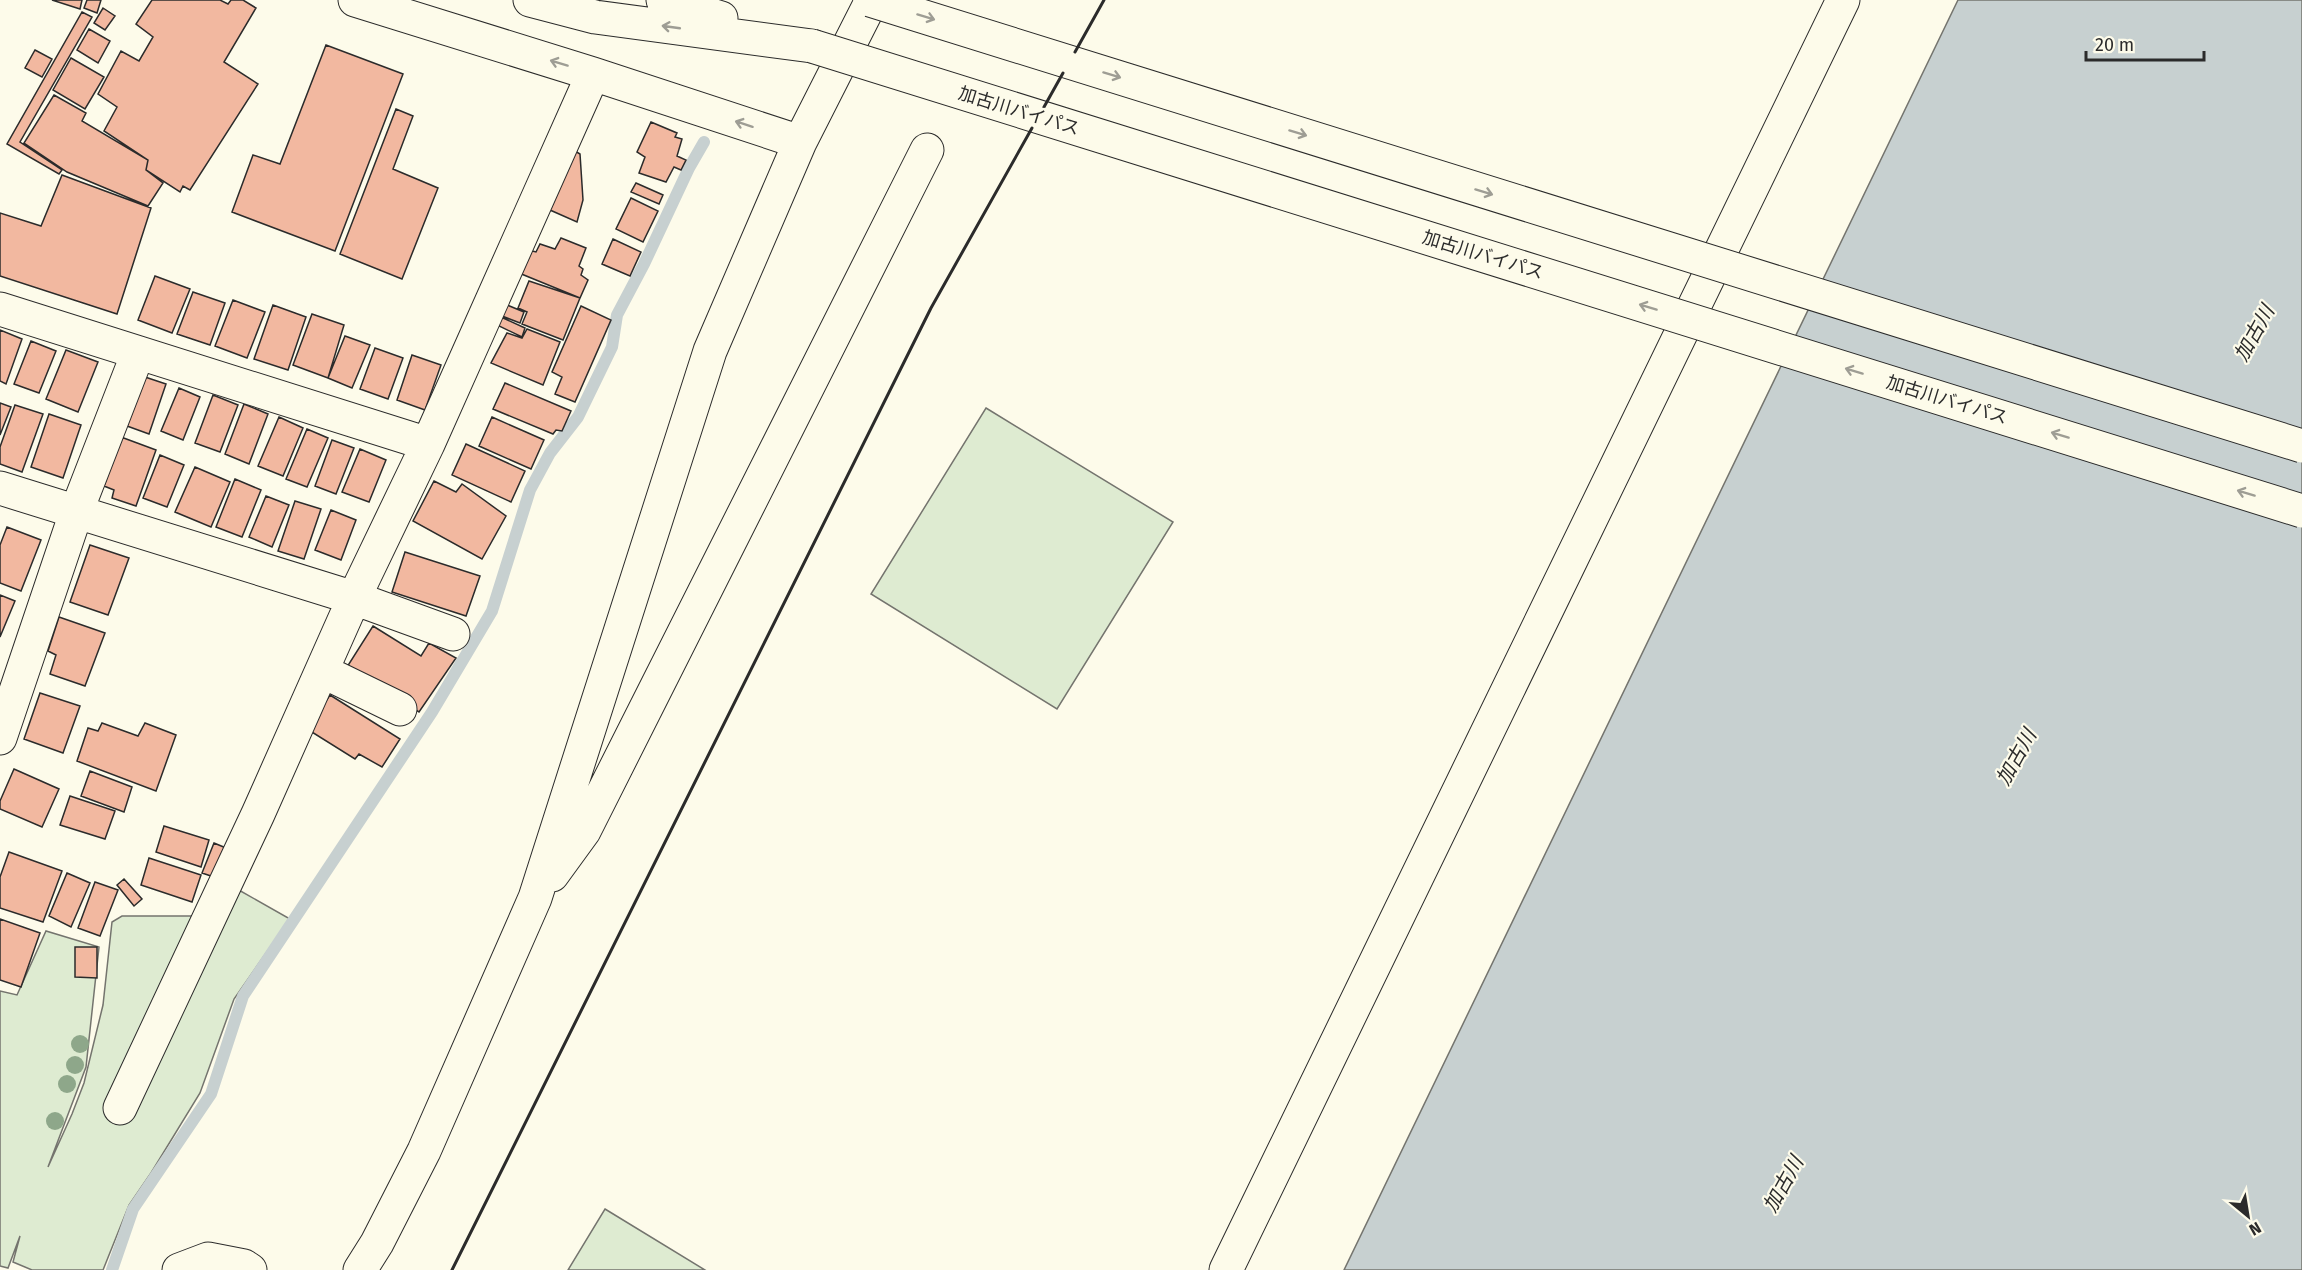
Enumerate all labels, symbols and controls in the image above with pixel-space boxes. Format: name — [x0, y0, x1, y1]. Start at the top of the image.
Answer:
one-way arrow — [916, 13, 935, 24]
one-way arrow — [661, 22, 681, 33]
scale bar — [2086, 24, 2204, 62]
text: 20 m — [2095, 34, 2134, 56]
one-way arrow — [550, 57, 569, 68]
one-way arrow — [1102, 71, 1121, 82]
street label: 加古川バイパス — [956, 82, 1082, 140]
one-way arrow — [735, 118, 754, 129]
one-way arrow — [1288, 129, 1307, 140]
one-way arrow — [1474, 187, 1493, 198]
street label: 加古川バイパス — [1420, 226, 1546, 284]
water label: 加古川 — [2229, 299, 2280, 365]
one-way arrow — [1639, 301, 1658, 312]
one-way arrow — [1845, 365, 1864, 376]
street label: 加古川バイパス — [1884, 371, 2010, 429]
one-way arrow — [2051, 429, 2070, 440]
one-way arrow — [2237, 487, 2256, 498]
water label: 加古川 — [1991, 723, 2042, 789]
water label: 加古川 — [1758, 1150, 1809, 1216]
north arrow — [2218, 1186, 2278, 1246]
text: N — [2246, 1218, 2265, 1239]

